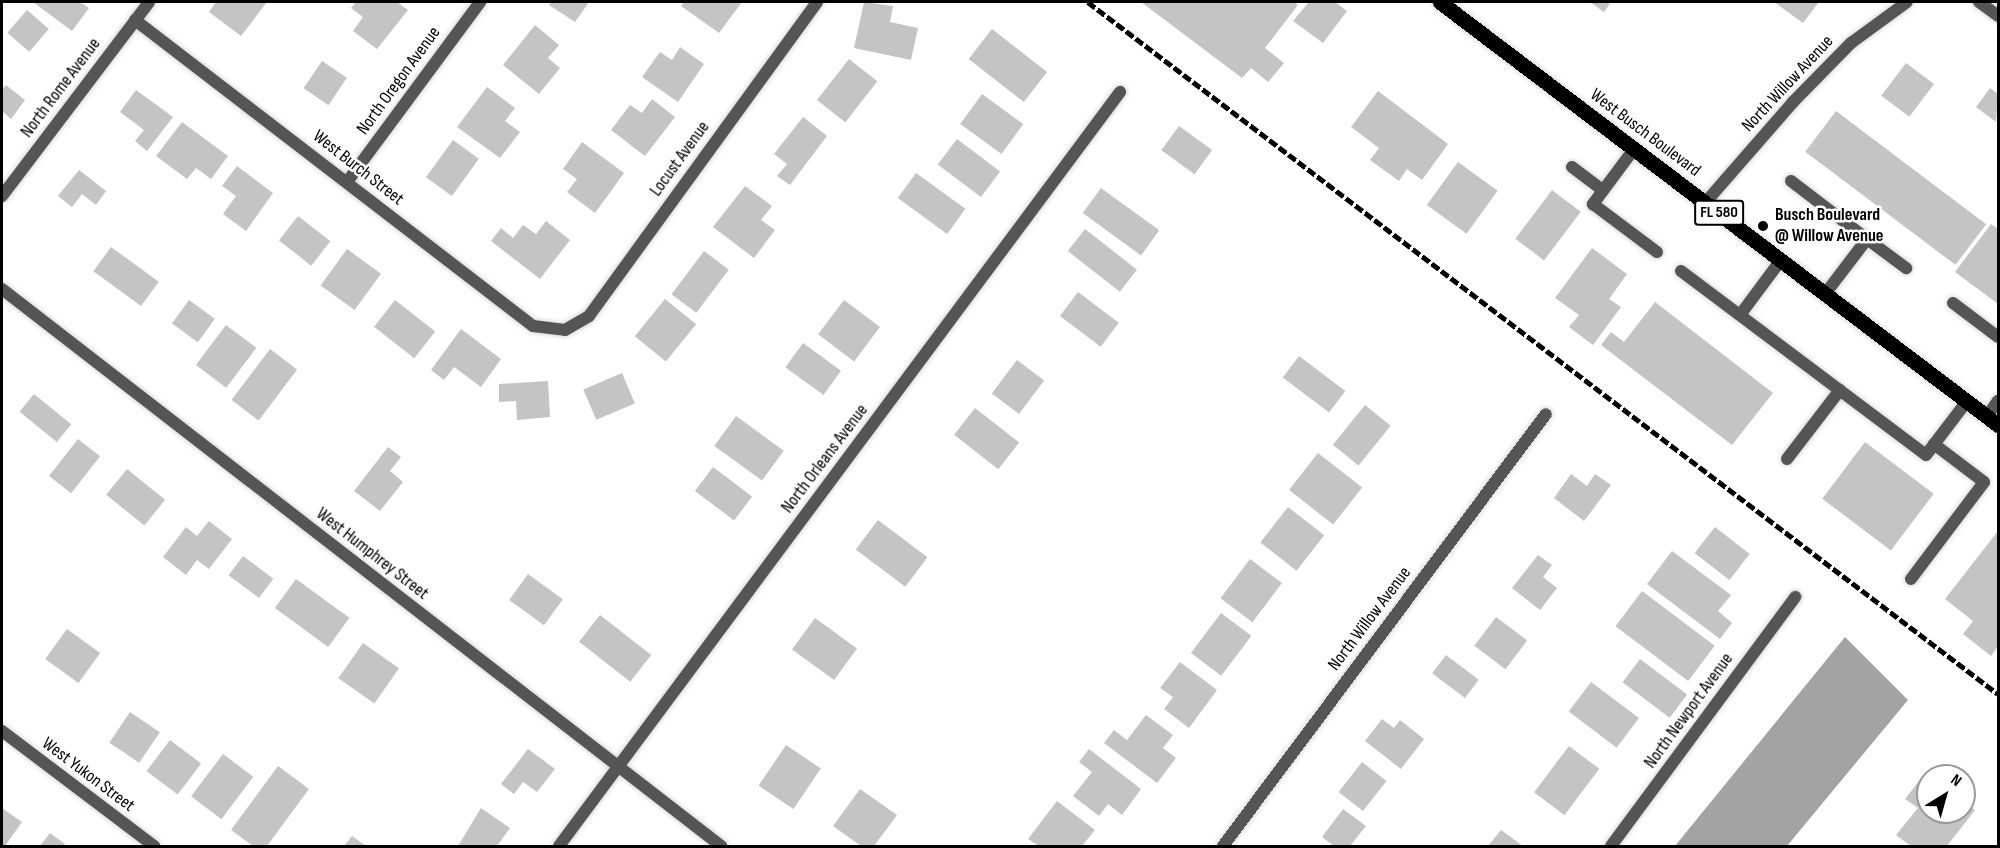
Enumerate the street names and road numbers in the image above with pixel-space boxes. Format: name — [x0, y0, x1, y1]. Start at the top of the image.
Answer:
street label: North Oregon Avenue — [353, 23, 445, 139]
street label: North Willow Avenue — [1738, 31, 1838, 137]
street label: North Rome Avenue — [16, 34, 106, 142]
street label: West Busch Boulevard — [1586, 84, 1704, 182]
street label: Locust Avenue — [646, 117, 714, 201]
street label: West Burch Street — [308, 126, 408, 210]
road number: FL 580 — [1694, 200, 1744, 226]
street label: North Orleans Avenue — [777, 400, 873, 518]
street label: West Humphrey Street — [312, 503, 432, 605]
street label: North Willow Avenue — [1324, 563, 1416, 675]
street label: North Newport Avenue — [1640, 649, 1738, 773]
street label: West Yukon Street — [37, 733, 139, 817]

